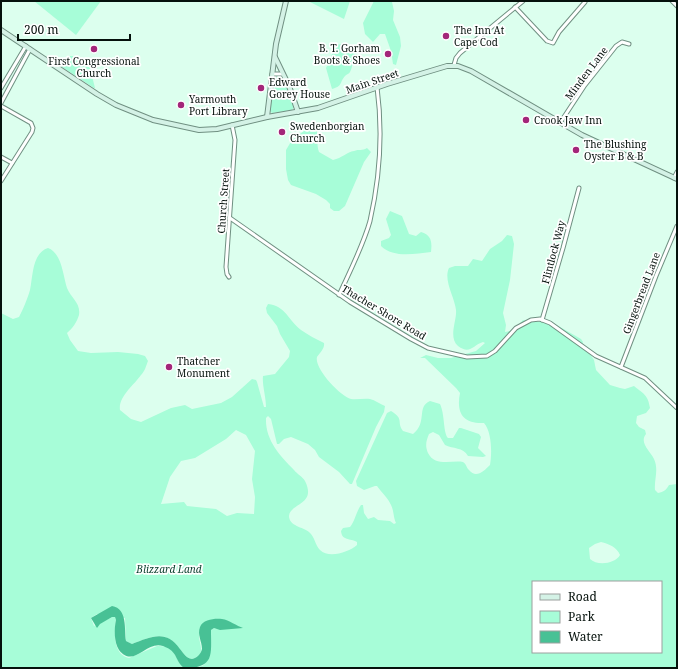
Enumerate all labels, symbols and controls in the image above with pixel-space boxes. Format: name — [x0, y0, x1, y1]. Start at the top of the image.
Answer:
scale bar — [18, 16, 130, 42]
text: 200 m — [24, 21, 59, 38]
place label: The Inn At Cape Cod — [454, 23, 505, 49]
marker: The Inn At Cape Cod — [441, 31, 451, 41]
place label: B. T. Gorham Boots & Shoes — [314, 41, 381, 67]
marker: First Congressional Church — [89, 44, 99, 54]
street label: Minden Lane — [561, 44, 611, 102]
marker: B. T. Gorham Boots & Shoes — [383, 49, 393, 59]
place label: First Congressional Church — [48, 54, 140, 80]
street label: Main Street — [344, 65, 401, 97]
place label: Edward Gorey House — [269, 75, 330, 101]
marker: Edward Gorey House — [256, 83, 266, 93]
place label: Yarmouth Port Library — [188, 92, 248, 118]
marker: Yarmouth Port Library — [176, 100, 186, 110]
place label: Crook Jaw Inn — [534, 113, 602, 127]
marker: Crook Jaw Inn — [521, 115, 531, 125]
place label: Swedenborgian Church — [290, 119, 365, 145]
marker: Swedenborgian Church — [277, 127, 287, 137]
place label: The Blushing Oyster B & B — [584, 137, 647, 163]
marker: The Blushing Oyster B & B — [571, 145, 581, 155]
street label: Church Street — [214, 167, 232, 234]
street label: Flintlock Way — [538, 218, 568, 285]
street label: Gingerbread Lane — [619, 250, 663, 336]
street label: Thacher Shore Road — [339, 281, 429, 343]
place label: Thatcher Monument — [177, 354, 230, 380]
marker: Thatcher Monument — [164, 362, 174, 372]
park label: Blizzard Land — [135, 562, 202, 576]
legend — [532, 581, 662, 653]
text: Road — [568, 588, 598, 605]
text: Park — [568, 608, 596, 625]
text: Water — [568, 628, 603, 645]

